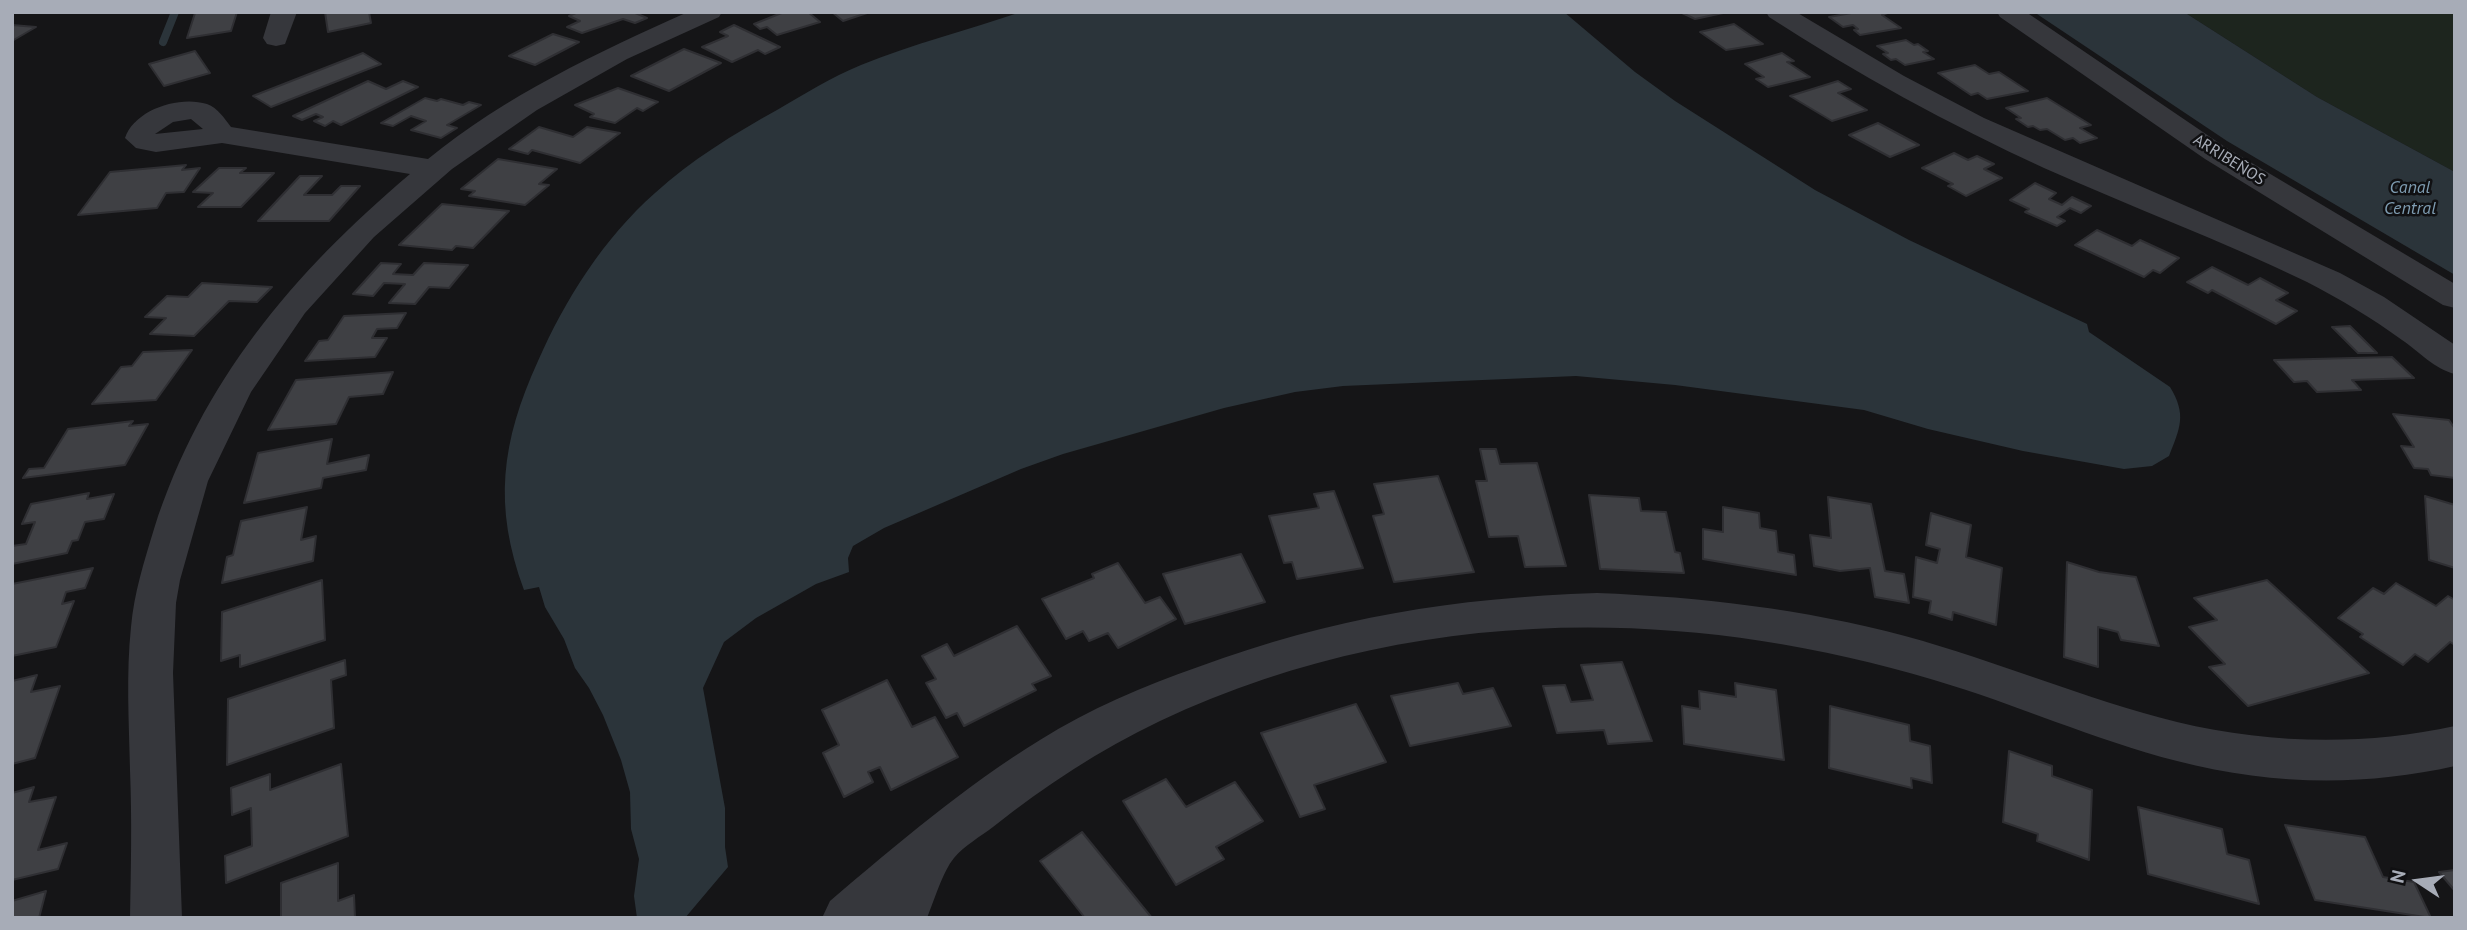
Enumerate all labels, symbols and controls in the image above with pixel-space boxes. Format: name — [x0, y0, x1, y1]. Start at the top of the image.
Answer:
street label: ARRIBEÑOS — [2189, 130, 2269, 190]
water label: Canal Central — [2384, 177, 2436, 220]
north arrow — [2383, 846, 2453, 916]
text: N — [2384, 868, 2411, 885]

